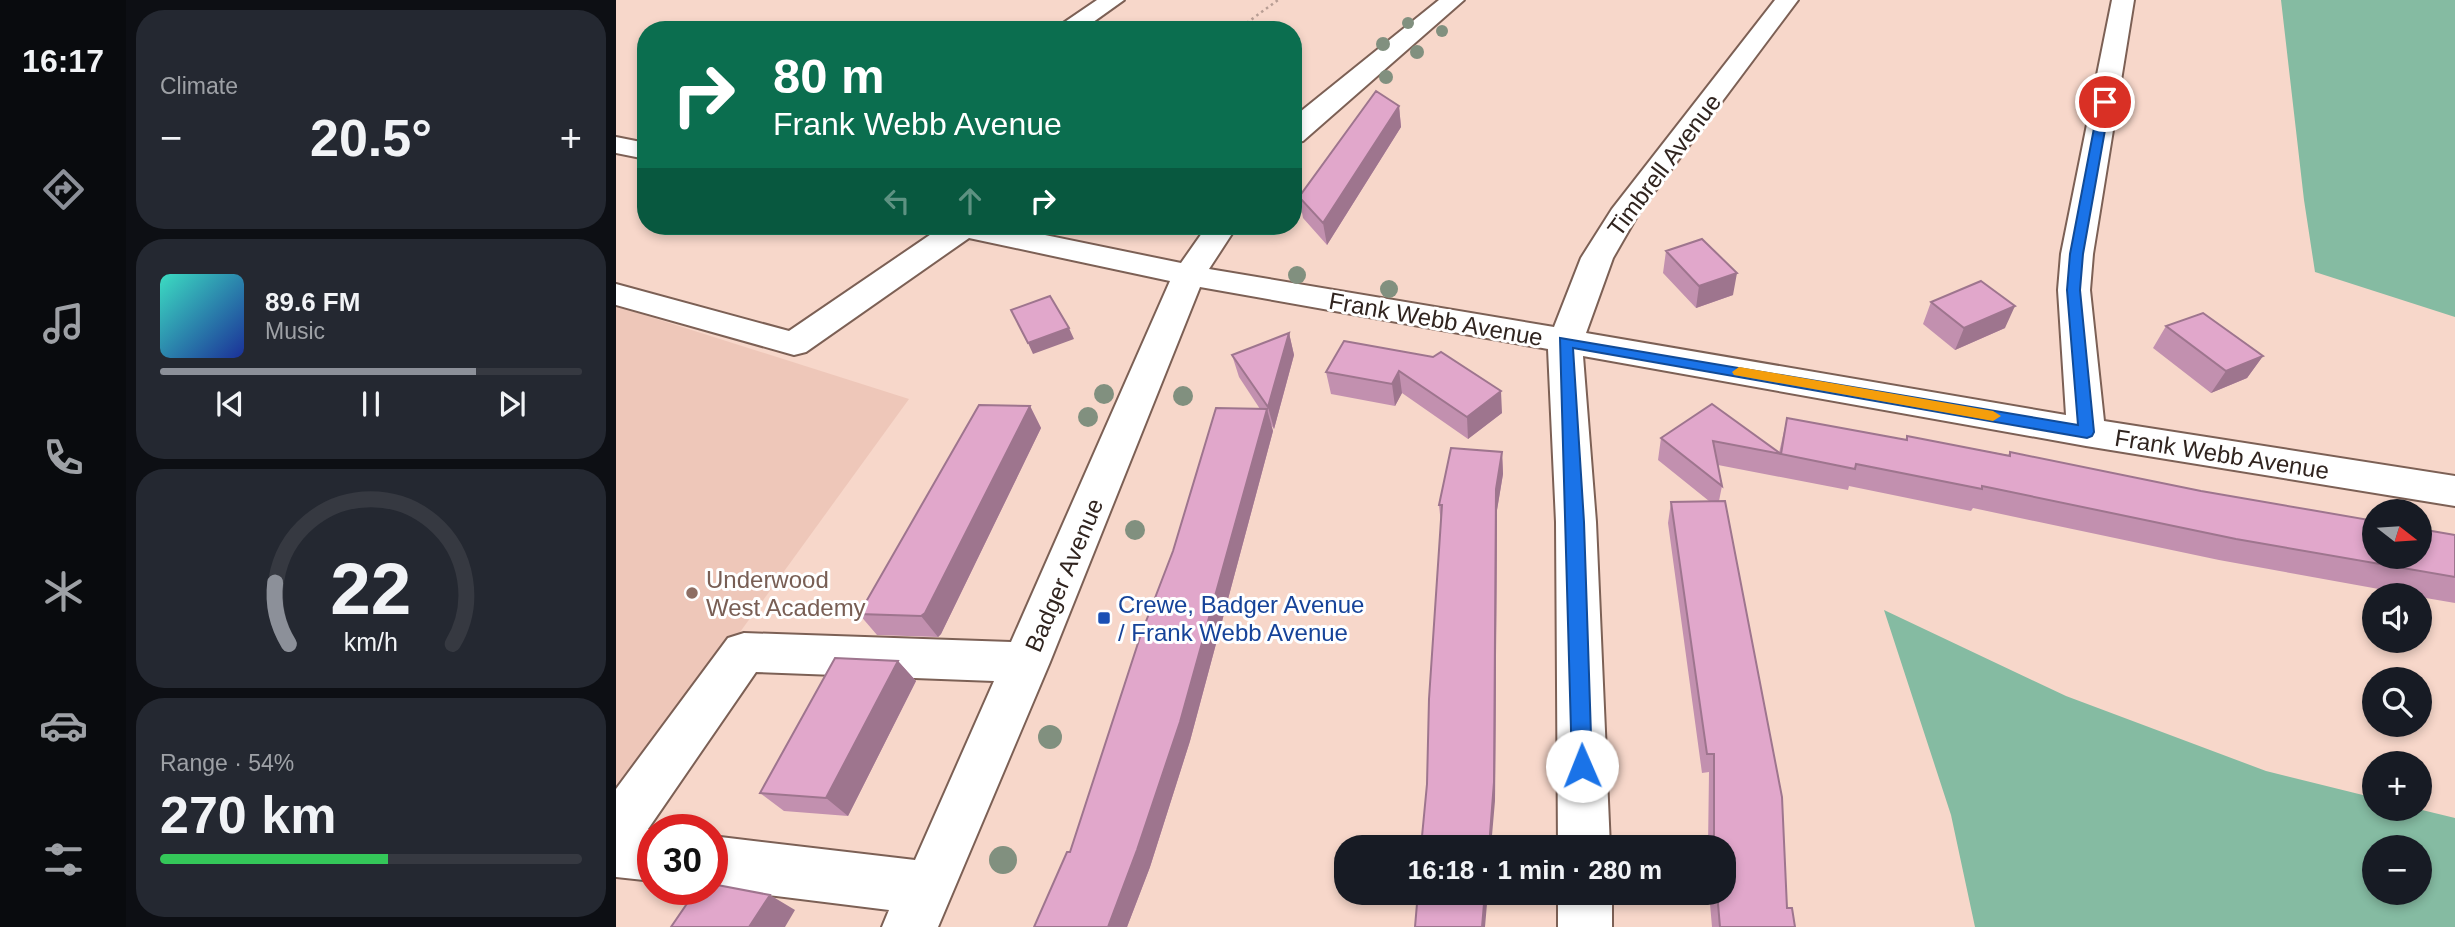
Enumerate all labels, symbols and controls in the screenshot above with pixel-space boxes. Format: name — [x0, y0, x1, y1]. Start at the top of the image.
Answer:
text: 16:17 — [22, 43, 104, 79]
icon: right — [658, 49, 749, 140]
text: 80 m — [773, 49, 885, 103]
pin — [2075, 72, 2135, 132]
text: Climate — [160, 73, 238, 99]
icon: arrive — [2086, 83, 2124, 121]
street label: Timbrell Avenue — [1602, 89, 1726, 241]
text: Frank Webb Avenue — [773, 106, 1062, 142]
text: 20.5° — [310, 109, 432, 167]
text: − — [160, 117, 182, 159]
text: + — [560, 117, 582, 159]
icon: directions — [39, 165, 88, 214]
icon: left — [878, 182, 916, 220]
icon: ahead — [951, 182, 989, 220]
icon: right — [1024, 182, 1062, 220]
text: 89.6 FM — [265, 287, 360, 317]
street label: Frank Webb Avenue — [1327, 287, 1545, 351]
icon: music — [39, 299, 88, 348]
text: Music — [265, 318, 325, 344]
icon: previous — [211, 385, 249, 423]
icon: pause — [352, 385, 390, 423]
icon: next — [493, 385, 531, 423]
street label: Frank Webb Avenue — [2113, 424, 2331, 484]
icon: phone — [39, 433, 88, 482]
street label: Badger Avenue — [1020, 494, 1108, 656]
north arrow — [2362, 499, 2432, 569]
map controls — [2362, 499, 2432, 905]
text: 22 — [331, 549, 411, 630]
place label: Underwood West Academy — [706, 566, 866, 621]
icon: climate — [39, 567, 88, 616]
button: sound — [2362, 583, 2432, 653]
marker: Underwood West Academy — [684, 585, 700, 601]
place label: Crewe, Badger Avenue / Frank Webb Avenue — [1118, 591, 1364, 646]
marker: Crewe, Badger Avenue / Frank Webb Avenue — [1096, 610, 1112, 626]
text: km/h — [344, 628, 398, 656]
button: search — [2362, 667, 2432, 737]
icon: car — [39, 701, 88, 750]
position arrow — [1545, 729, 1619, 803]
text: Range · 54% — [160, 750, 294, 776]
button: + — [2362, 751, 2432, 821]
text: 270 km — [160, 786, 336, 844]
speed limit sign: 30 — [637, 814, 728, 905]
icon: filters — [39, 835, 88, 884]
button: − — [2362, 835, 2432, 905]
text: 16:18 · 1 min · 280 m — [1408, 855, 1662, 885]

